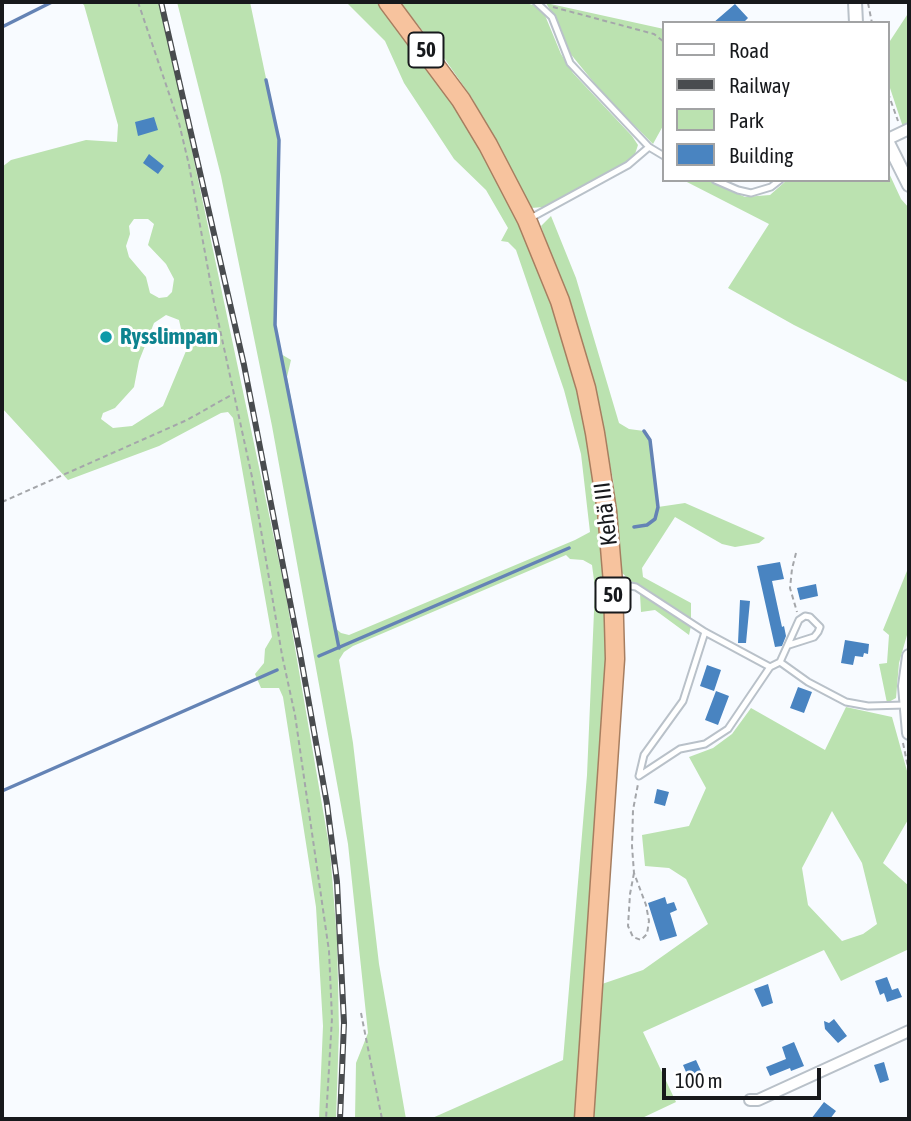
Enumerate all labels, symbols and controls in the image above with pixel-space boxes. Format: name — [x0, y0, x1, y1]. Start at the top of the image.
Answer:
legend — [662, 21, 890, 182]
road number: 50 — [408, 32, 444, 68]
text: Road — [729, 38, 769, 62]
text: Railway — [729, 73, 790, 97]
text: Park — [729, 108, 764, 132]
text: Building — [729, 143, 793, 167]
place label: Rysslimpan — [120, 323, 218, 351]
marker: Rysslimpan — [98, 329, 114, 345]
street label: Kehä III — [588, 481, 624, 547]
road number: 50 — [596, 578, 630, 612]
scale bar — [666, 1054, 825, 1098]
text: 100 m — [675, 1068, 723, 1092]

